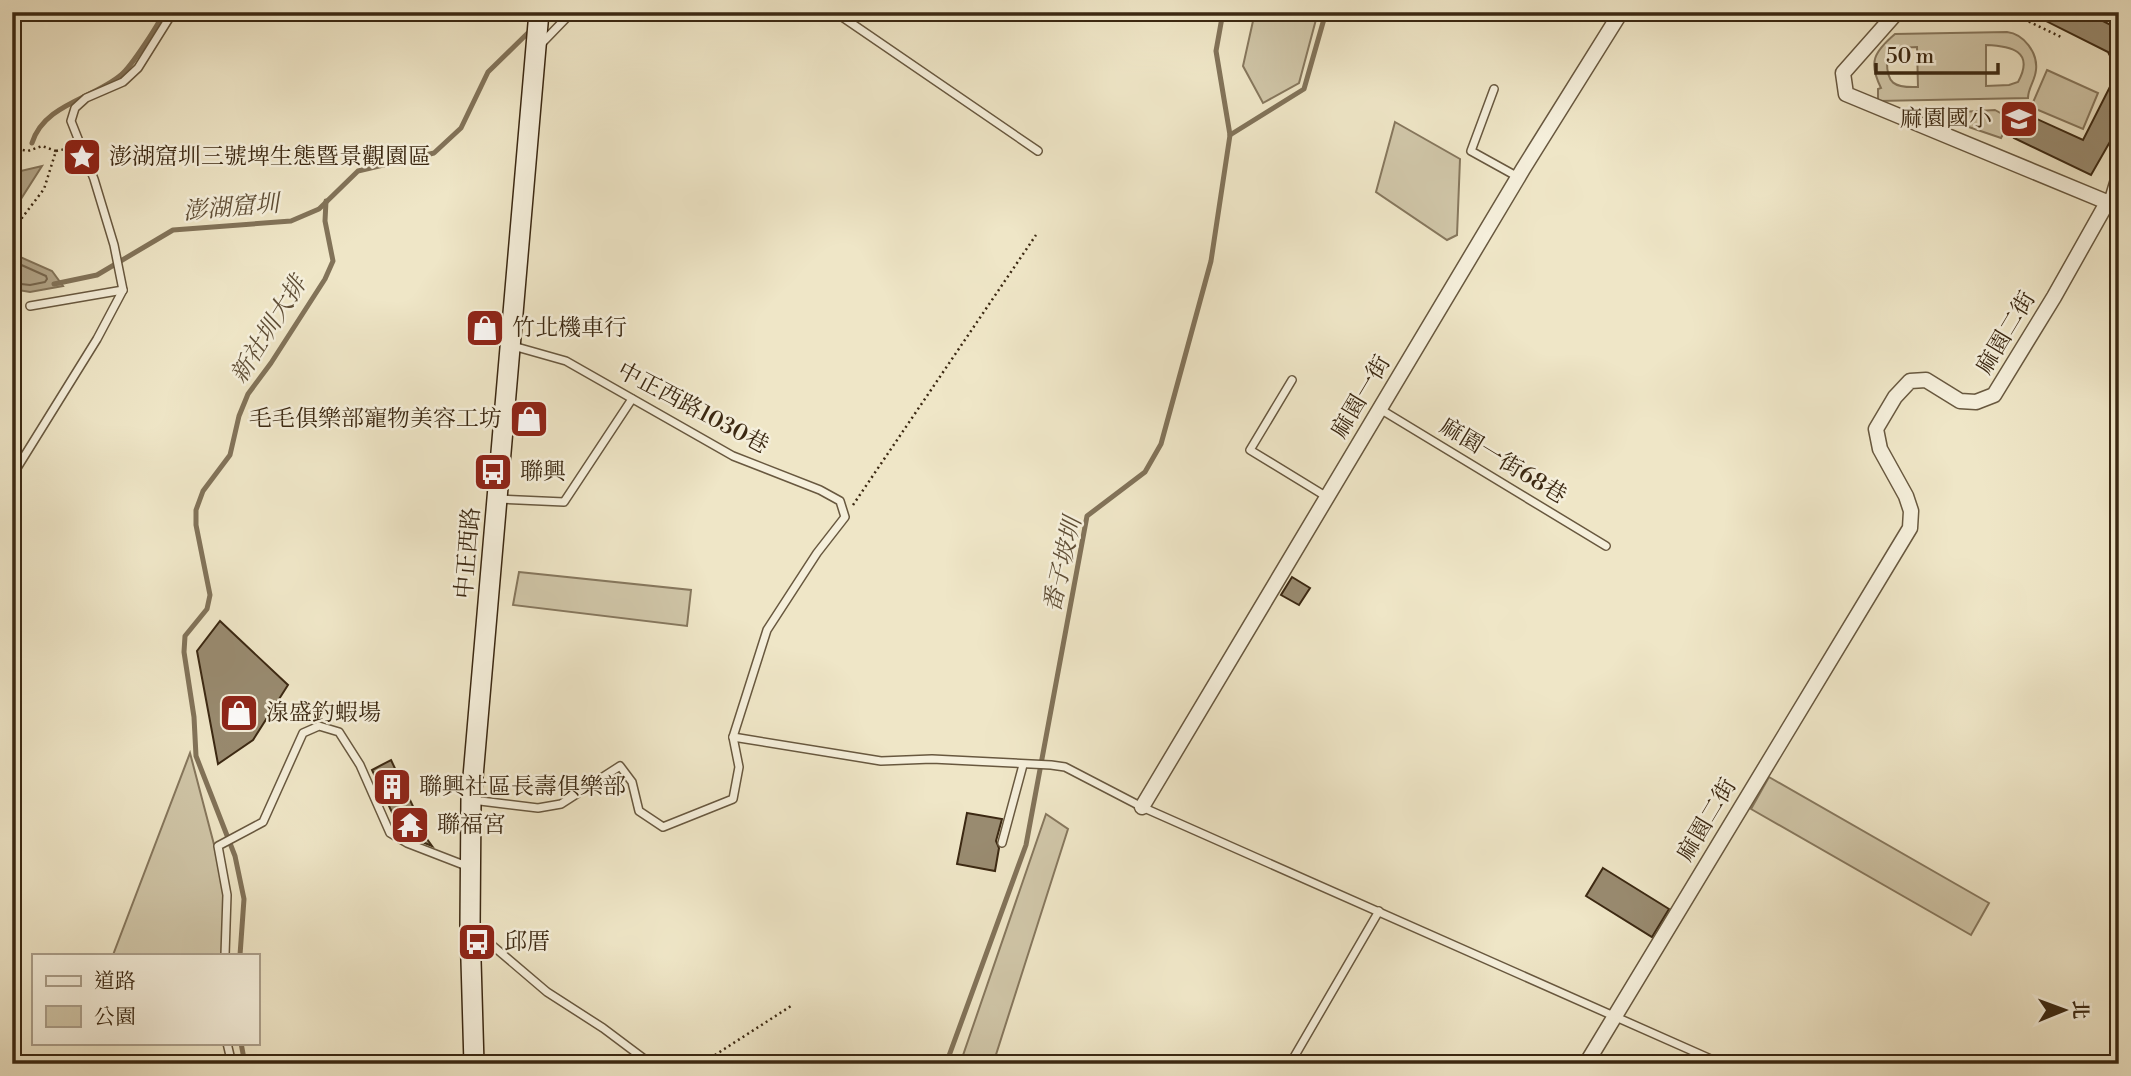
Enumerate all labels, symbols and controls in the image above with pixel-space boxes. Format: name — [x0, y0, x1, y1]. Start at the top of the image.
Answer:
scale bar — [1876, 32, 1998, 76]
text: 50 m — [1886, 44, 1934, 70]
school or university icon: 麻園國小 — [1998, 98, 2040, 140]
place label: 麻園國小 — [1900, 105, 1992, 133]
place icon: 澎湖窟圳三號埤生態暨景觀園區 — [61, 136, 103, 178]
place label: 澎湖窟圳三號埤生態暨景觀園區 — [109, 143, 431, 171]
water label: 澎湖窟圳 — [182, 189, 284, 227]
water label: 新社圳大排 — [224, 269, 315, 389]
street label: 麻園二街 — [1970, 286, 2042, 380]
shop icon: 竹北機車行 — [464, 307, 506, 349]
place label: 竹北機車行 — [512, 314, 627, 342]
street label: 麻園一街 — [1325, 350, 1397, 444]
street label: 中正西路1030巷 — [613, 356, 773, 460]
shop icon: 毛毛俱樂部寵物美容工坊 — [508, 398, 550, 440]
place label: 毛毛俱樂部寵物美容工坊 — [249, 405, 502, 433]
street label: 麻園一街68巷 — [1434, 412, 1572, 510]
bus stop icon: 聯興 — [472, 451, 514, 493]
place label: 聯興 — [520, 458, 566, 486]
street label: 中正西路 — [450, 506, 486, 600]
water label: 番子坡圳 — [1038, 511, 1089, 615]
shop icon: 湶盛釣蝦場 — [218, 692, 260, 734]
place label: 湶盛釣蝦場 — [266, 699, 381, 727]
building icon: 聯興社區長壽俱樂部 — [371, 766, 413, 808]
place label: 聯興社區長壽俱樂部 — [419, 773, 626, 801]
street label: 麻園二街 — [1671, 773, 1743, 867]
temple icon: 聯福宮 — [389, 804, 431, 846]
place label: 聯福宮 — [437, 811, 506, 839]
bus stop icon: 邱厝 — [456, 921, 498, 963]
place label: 邱厝 — [504, 928, 550, 956]
legend — [32, 954, 259, 1044]
text: 道路 — [94, 969, 136, 995]
north arrow — [2030, 974, 2100, 1044]
text: 北 — [2068, 1000, 2092, 1019]
text: 公園 — [94, 1005, 136, 1031]

